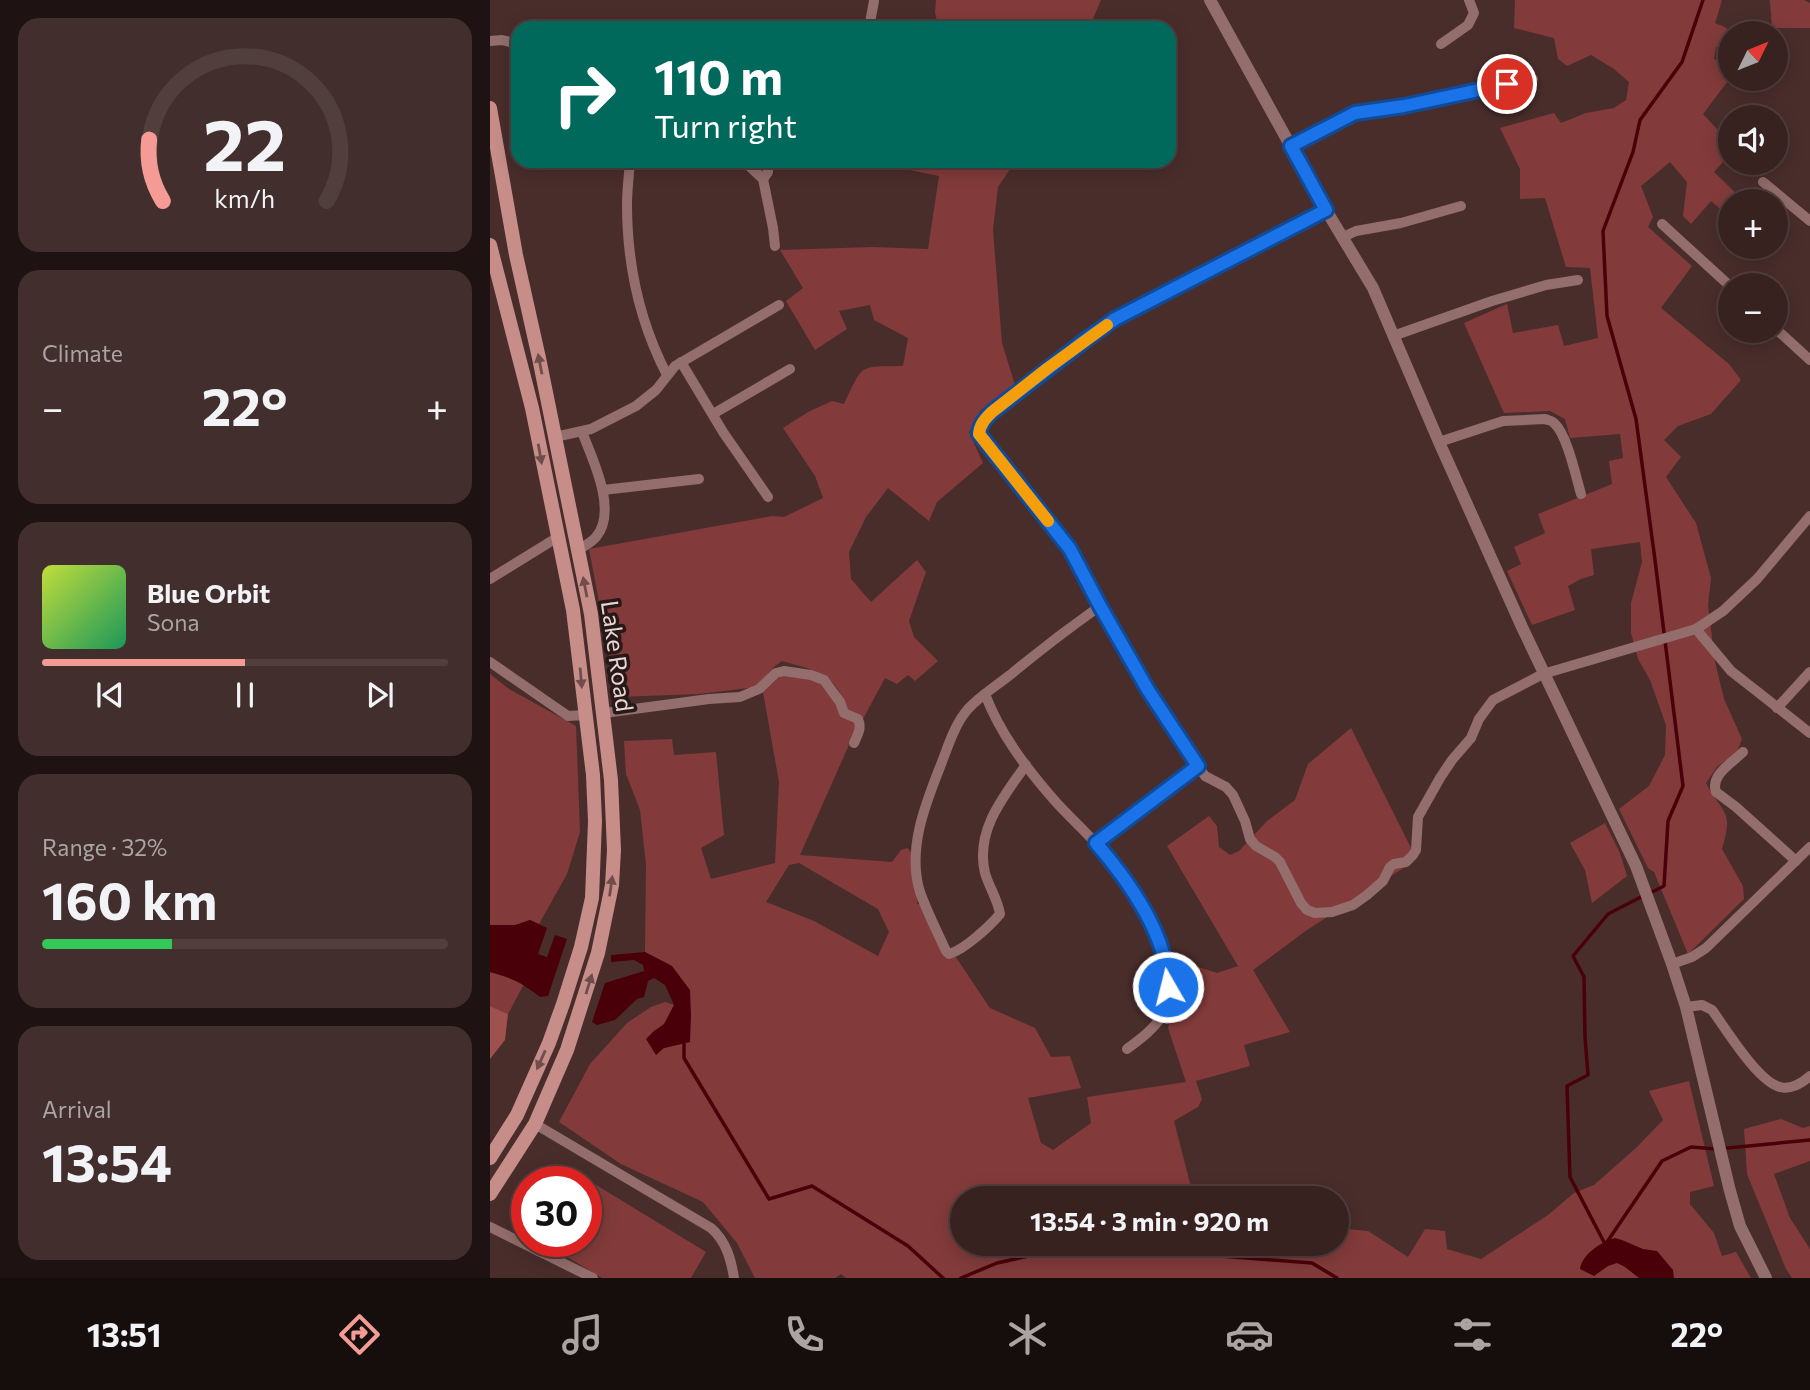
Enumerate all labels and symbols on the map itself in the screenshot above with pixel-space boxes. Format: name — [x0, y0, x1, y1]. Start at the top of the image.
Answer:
north arrow — [1718, 21, 1788, 91]
pin — [1477, 54, 1537, 114]
one-way arrow — [535, 353, 546, 375]
one-way arrow — [535, 443, 546, 465]
one-way arrow — [580, 576, 591, 598]
street label: Lake Road — [596, 598, 640, 714]
one-way arrow — [576, 667, 587, 689]
one-way arrow — [605, 875, 616, 897]
position arrow — [1131, 950, 1205, 1024]
one-way arrow — [584, 973, 594, 994]
one-way arrow — [535, 1050, 547, 1070]
speed limit sign: 30 — [511, 1166, 602, 1257]

